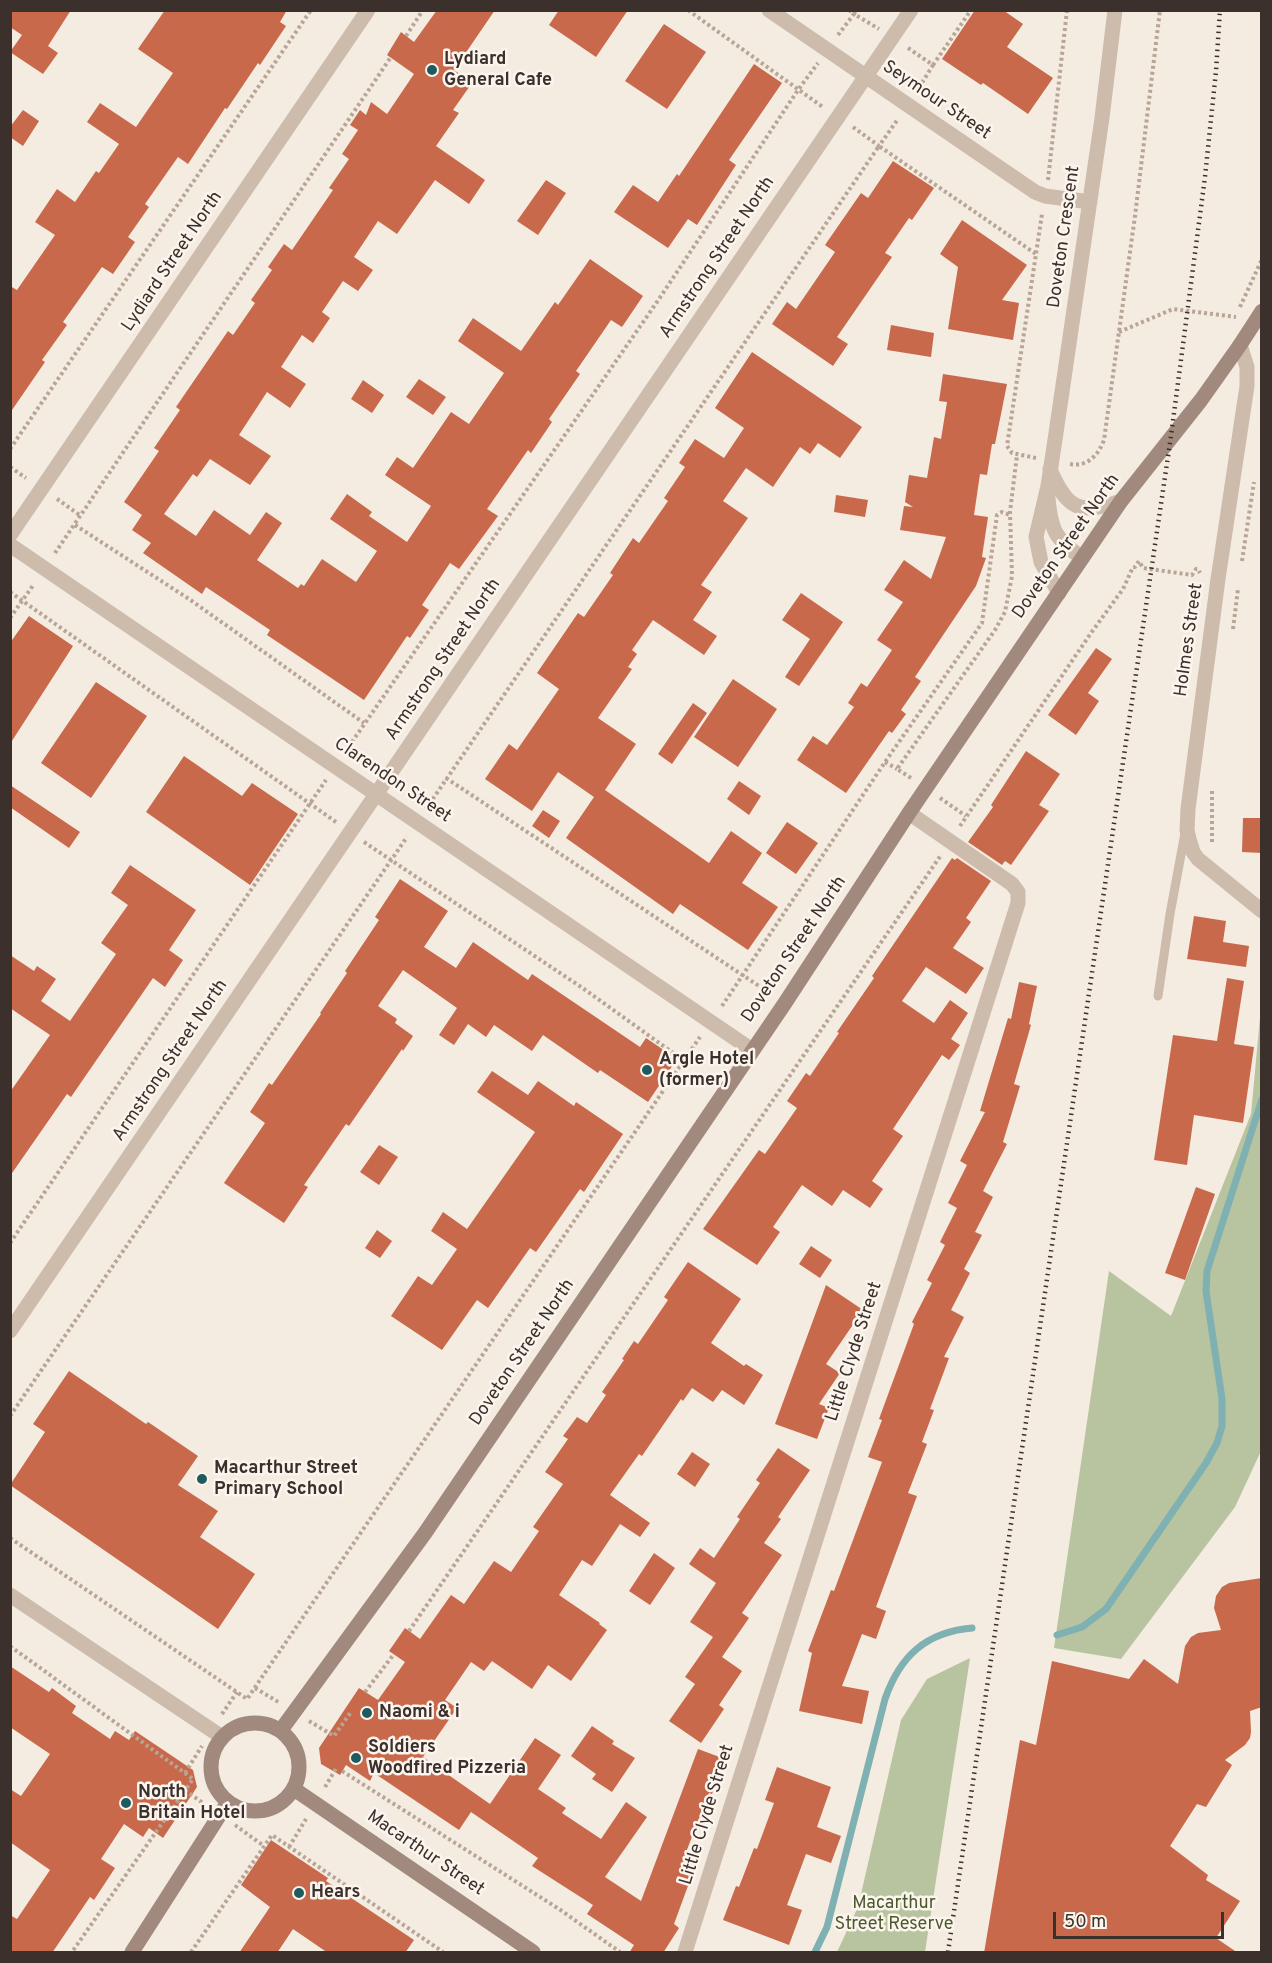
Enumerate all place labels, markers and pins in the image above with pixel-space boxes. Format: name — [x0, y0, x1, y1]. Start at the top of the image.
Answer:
place label: Lydiard General Cafe — [444, 49, 552, 92]
marker: Lydiard General Cafe — [425, 63, 439, 77]
place label: Argle Hotel (former) — [659, 1049, 754, 1092]
marker: Argle Hotel (former) — [640, 1063, 654, 1077]
place label: Macarthur Street Primary School — [214, 1458, 358, 1500]
marker: Macarthur Street Primary School — [195, 1472, 209, 1486]
place label: Naomi & i — [379, 1702, 460, 1724]
marker: Naomi & i — [360, 1706, 374, 1720]
place label: Soldiers Woodfired Pizzeria — [368, 1737, 526, 1780]
marker: Soldiers Woodfired Pizzeria — [349, 1751, 363, 1765]
place label: North Britain Hotel — [138, 1782, 245, 1824]
marker: North Britain Hotel — [119, 1796, 133, 1810]
place label: Hears — [311, 1882, 360, 1904]
marker: Hears — [292, 1886, 306, 1900]

